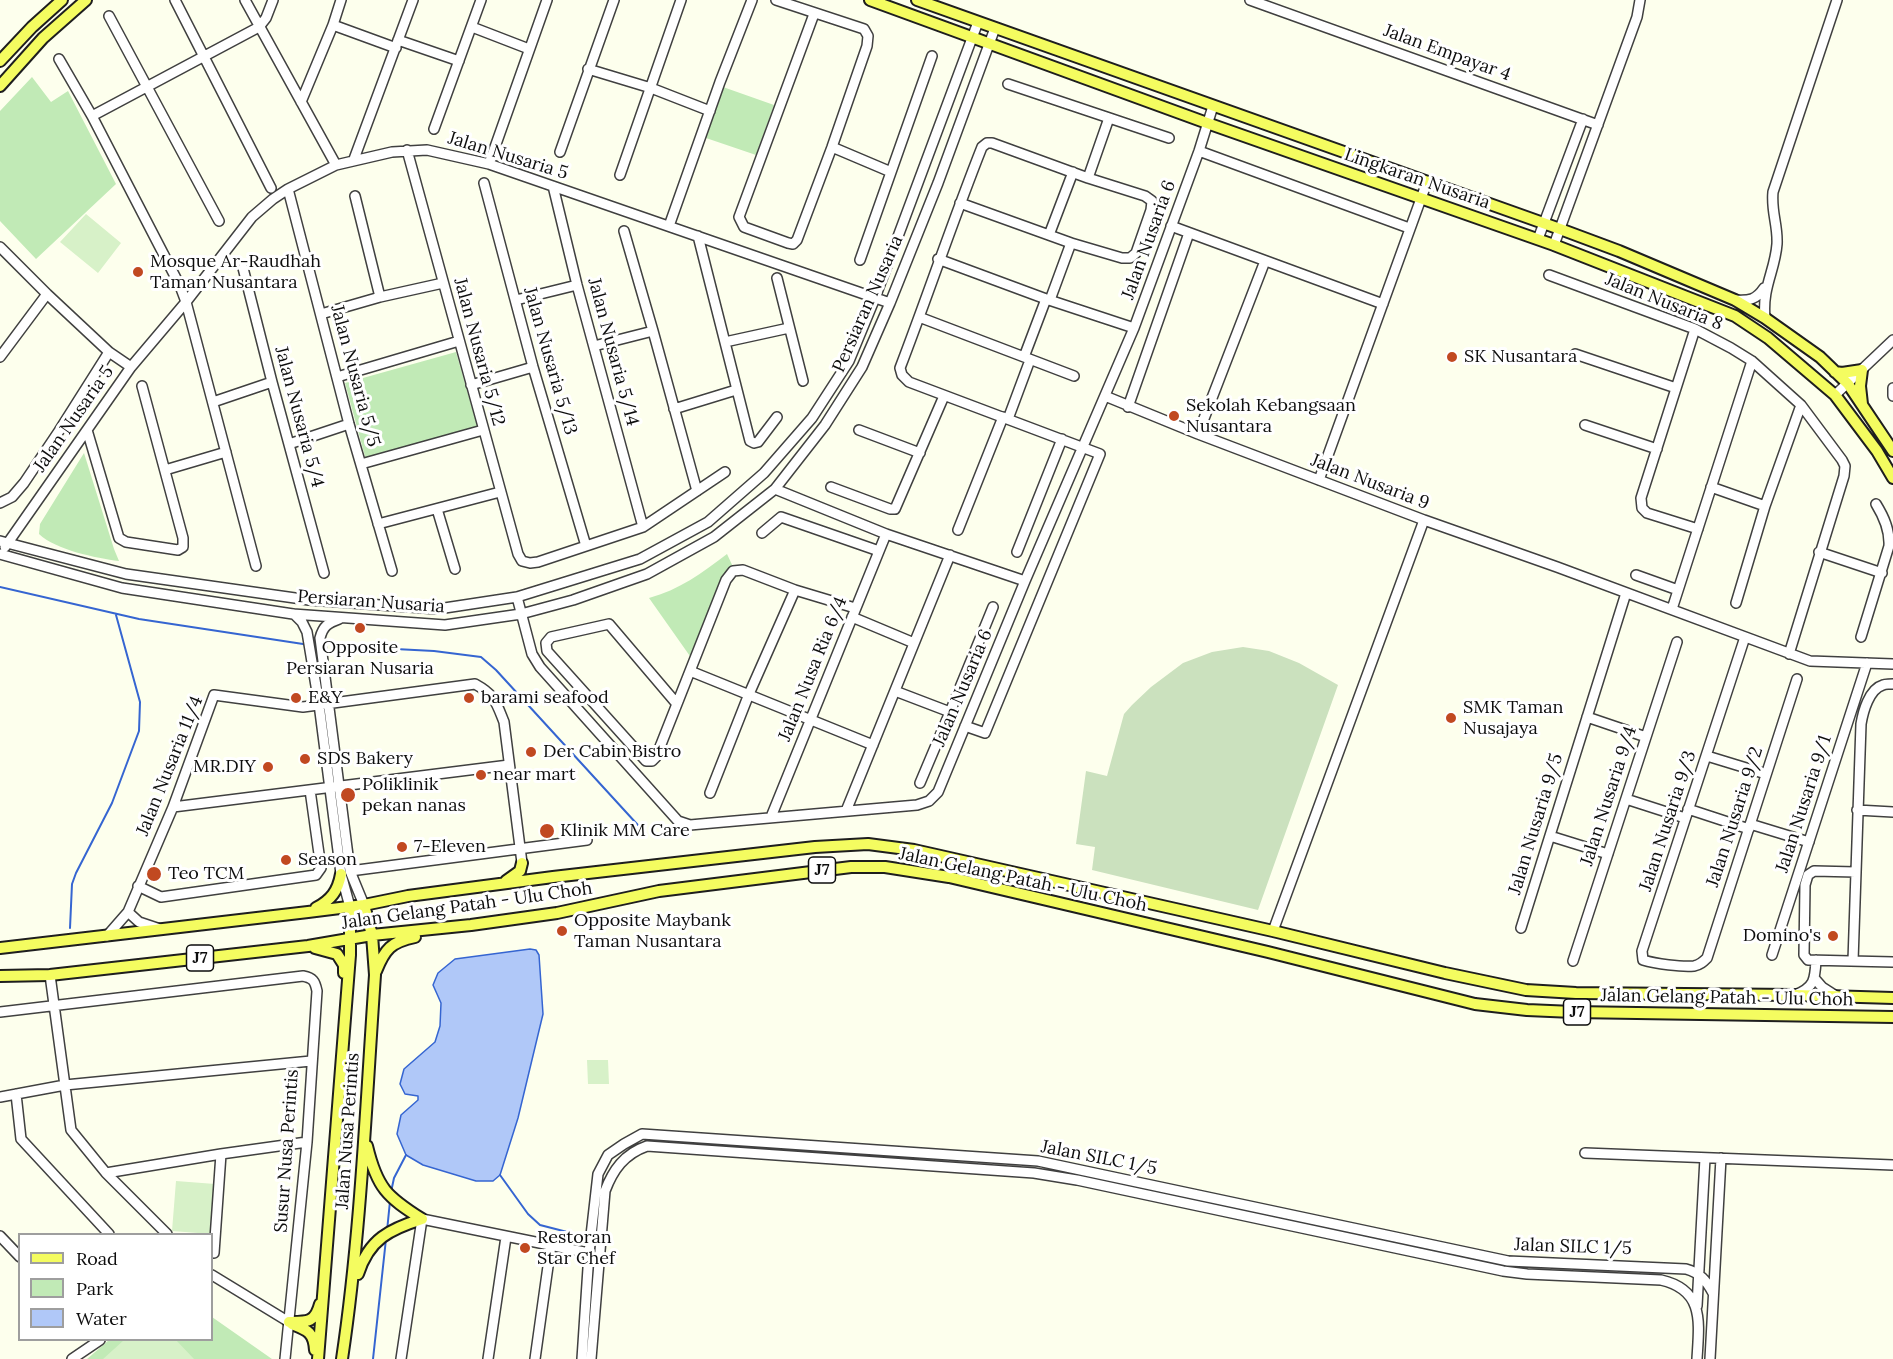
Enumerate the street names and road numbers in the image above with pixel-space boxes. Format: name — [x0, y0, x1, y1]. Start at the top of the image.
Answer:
street label: Jalan Empayar 4 — [1380, 20, 1514, 86]
street label: Jalan Nusaria 5 — [445, 127, 571, 185]
street label: Lingkaran Nusaria — [1341, 144, 1493, 214]
street label: Jalan Nusaria 6 — [1117, 178, 1181, 302]
street label: Persiaran Nusaria — [828, 232, 908, 376]
street label: Jalan Nusaria 8 — [1602, 269, 1726, 335]
street label: Jalan Nusaria 5/12 — [449, 276, 509, 428]
street label: Jalan Nusaria 5/14 — [583, 276, 643, 428]
street label: Jalan Nusaria 5/13 — [519, 285, 581, 437]
street label: Jalan Nusaria 5/5 — [326, 303, 384, 449]
street label: Jalan Nusaria 5/4 — [270, 344, 328, 490]
street label: Jalan Nusaria 5 — [29, 362, 119, 476]
street label: Jalan Nusaria 9 — [1308, 450, 1432, 514]
street label: Persiaran Nusaria — [297, 586, 445, 618]
street label: Jalan Nusa Ria 6/4 — [774, 594, 852, 744]
street label: Jalan Nusaria 6 — [929, 626, 997, 750]
street label: Jalan Nusaria 11/4 — [132, 693, 208, 839]
street label: Jalan Nusaria 9/4 — [1576, 724, 1642, 868]
street label: Jalan Nusaria 9/1 — [1772, 733, 1836, 875]
street label: Jalan Nusaria 9/2 — [1702, 744, 1768, 890]
street label: Jalan Nusaria 9/3 — [1635, 748, 1701, 894]
street label: Jalan Nusaria 9/5 — [1504, 751, 1568, 897]
street label: Jalan Gelang Patah - Ulu Choh — [897, 843, 1149, 917]
road number: J7 — [808, 857, 836, 883]
street label: Jalan Gelang Patah - Ulu Choh — [340, 878, 594, 934]
road number: J7 — [186, 945, 214, 971]
street label: Jalan Gelang Patah - Ulu Choh — [1600, 985, 1854, 1011]
road number: J7 — [1564, 999, 1590, 1025]
street label: Jalan Nusa Perintis — [332, 1052, 364, 1210]
street label: Susur Nusa Perintis — [271, 1069, 303, 1233]
street label: Jalan SILC 1/5 — [1039, 1136, 1159, 1180]
street label: Jalan SILC 1/5 — [1514, 1234, 1632, 1260]

